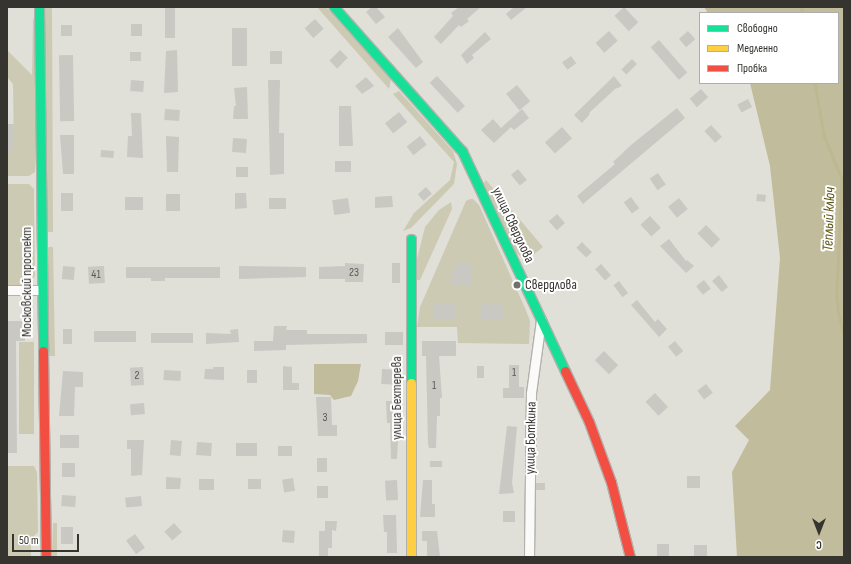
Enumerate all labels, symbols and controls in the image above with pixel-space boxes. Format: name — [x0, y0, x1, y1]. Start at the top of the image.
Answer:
legend — [699, 12, 839, 84]
text: Свободно — [737, 21, 778, 36]
text: Медленно — [737, 41, 778, 56]
text: Пробка — [737, 61, 767, 76]
street label: улица Свердлова — [488, 185, 538, 265]
water label: Тёплый ключ — [819, 187, 839, 251]
street label: Московский проспект — [19, 227, 35, 337]
house number: 23 — [349, 266, 359, 280]
house number: 41 — [91, 268, 101, 282]
place label: Свердлова — [525, 277, 577, 293]
marker: Свердлова — [512, 280, 522, 290]
street label: улица Бехтерева — [389, 356, 405, 440]
house number: 1 — [512, 366, 516, 380]
house number: 2 — [135, 369, 139, 383]
house number: 1 — [432, 379, 436, 393]
street label: улица Боткина — [522, 401, 540, 475]
house number: 3 — [322, 411, 328, 425]
north arrow — [799, 512, 839, 552]
scale bar — [14, 526, 81, 552]
text: 50 m — [19, 533, 39, 548]
text: С — [816, 538, 822, 551]

